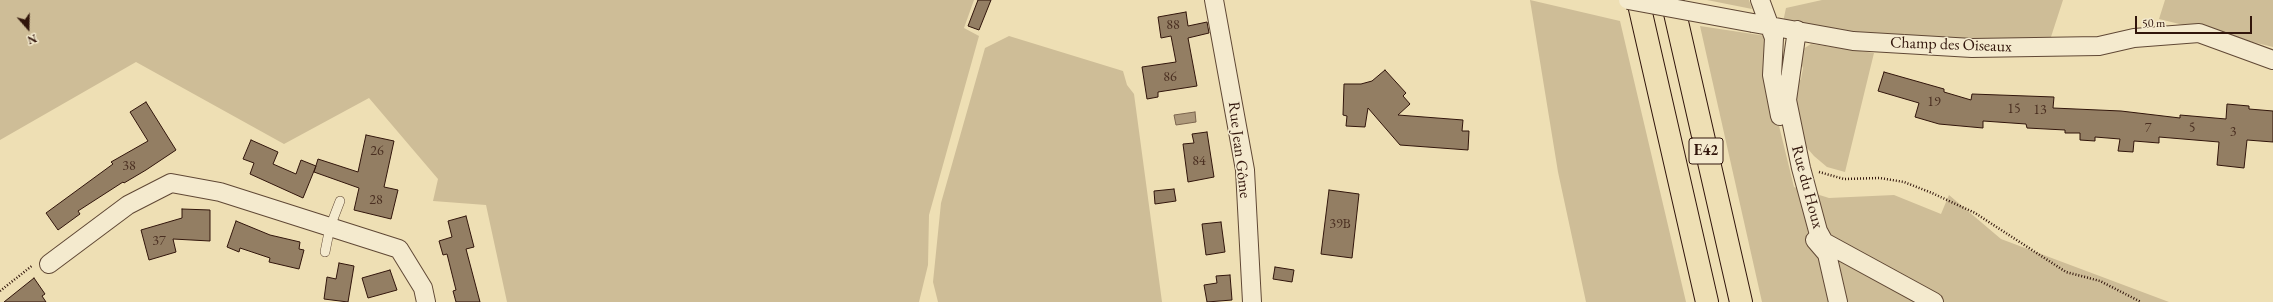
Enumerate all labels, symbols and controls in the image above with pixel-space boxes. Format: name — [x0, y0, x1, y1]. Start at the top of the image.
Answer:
north arrow — [8, 8, 48, 48]
scale bar — [2137, 8, 2254, 34]
text: 50 m — [2142, 15, 2165, 31]
house number: 88 — [1166, 17, 1180, 33]
text: N — [26, 31, 39, 47]
street label: Champ des Oiseaux — [1890, 33, 2012, 57]
house number: 86 — [1163, 69, 1177, 85]
house number: 19 — [1927, 94, 1941, 110]
street label: Rue Jean Gôme — [1224, 101, 1254, 199]
house number: 15 — [2007, 101, 2021, 117]
house number: 13 — [2033, 102, 2047, 118]
house number: 7 — [2145, 120, 2151, 136]
house number: 5 — [2189, 120, 2195, 136]
house number: 3 — [2230, 124, 2236, 140]
road number: E42 — [1689, 138, 1723, 164]
house number: 26 — [370, 143, 384, 159]
street label: Rue du Houx — [1787, 143, 1827, 231]
house number: 84 — [1192, 153, 1206, 169]
house number: 38 — [122, 158, 136, 174]
house number: 28 — [369, 192, 383, 208]
house number: 39B — [1329, 216, 1351, 232]
house number: 37 — [152, 233, 166, 249]

